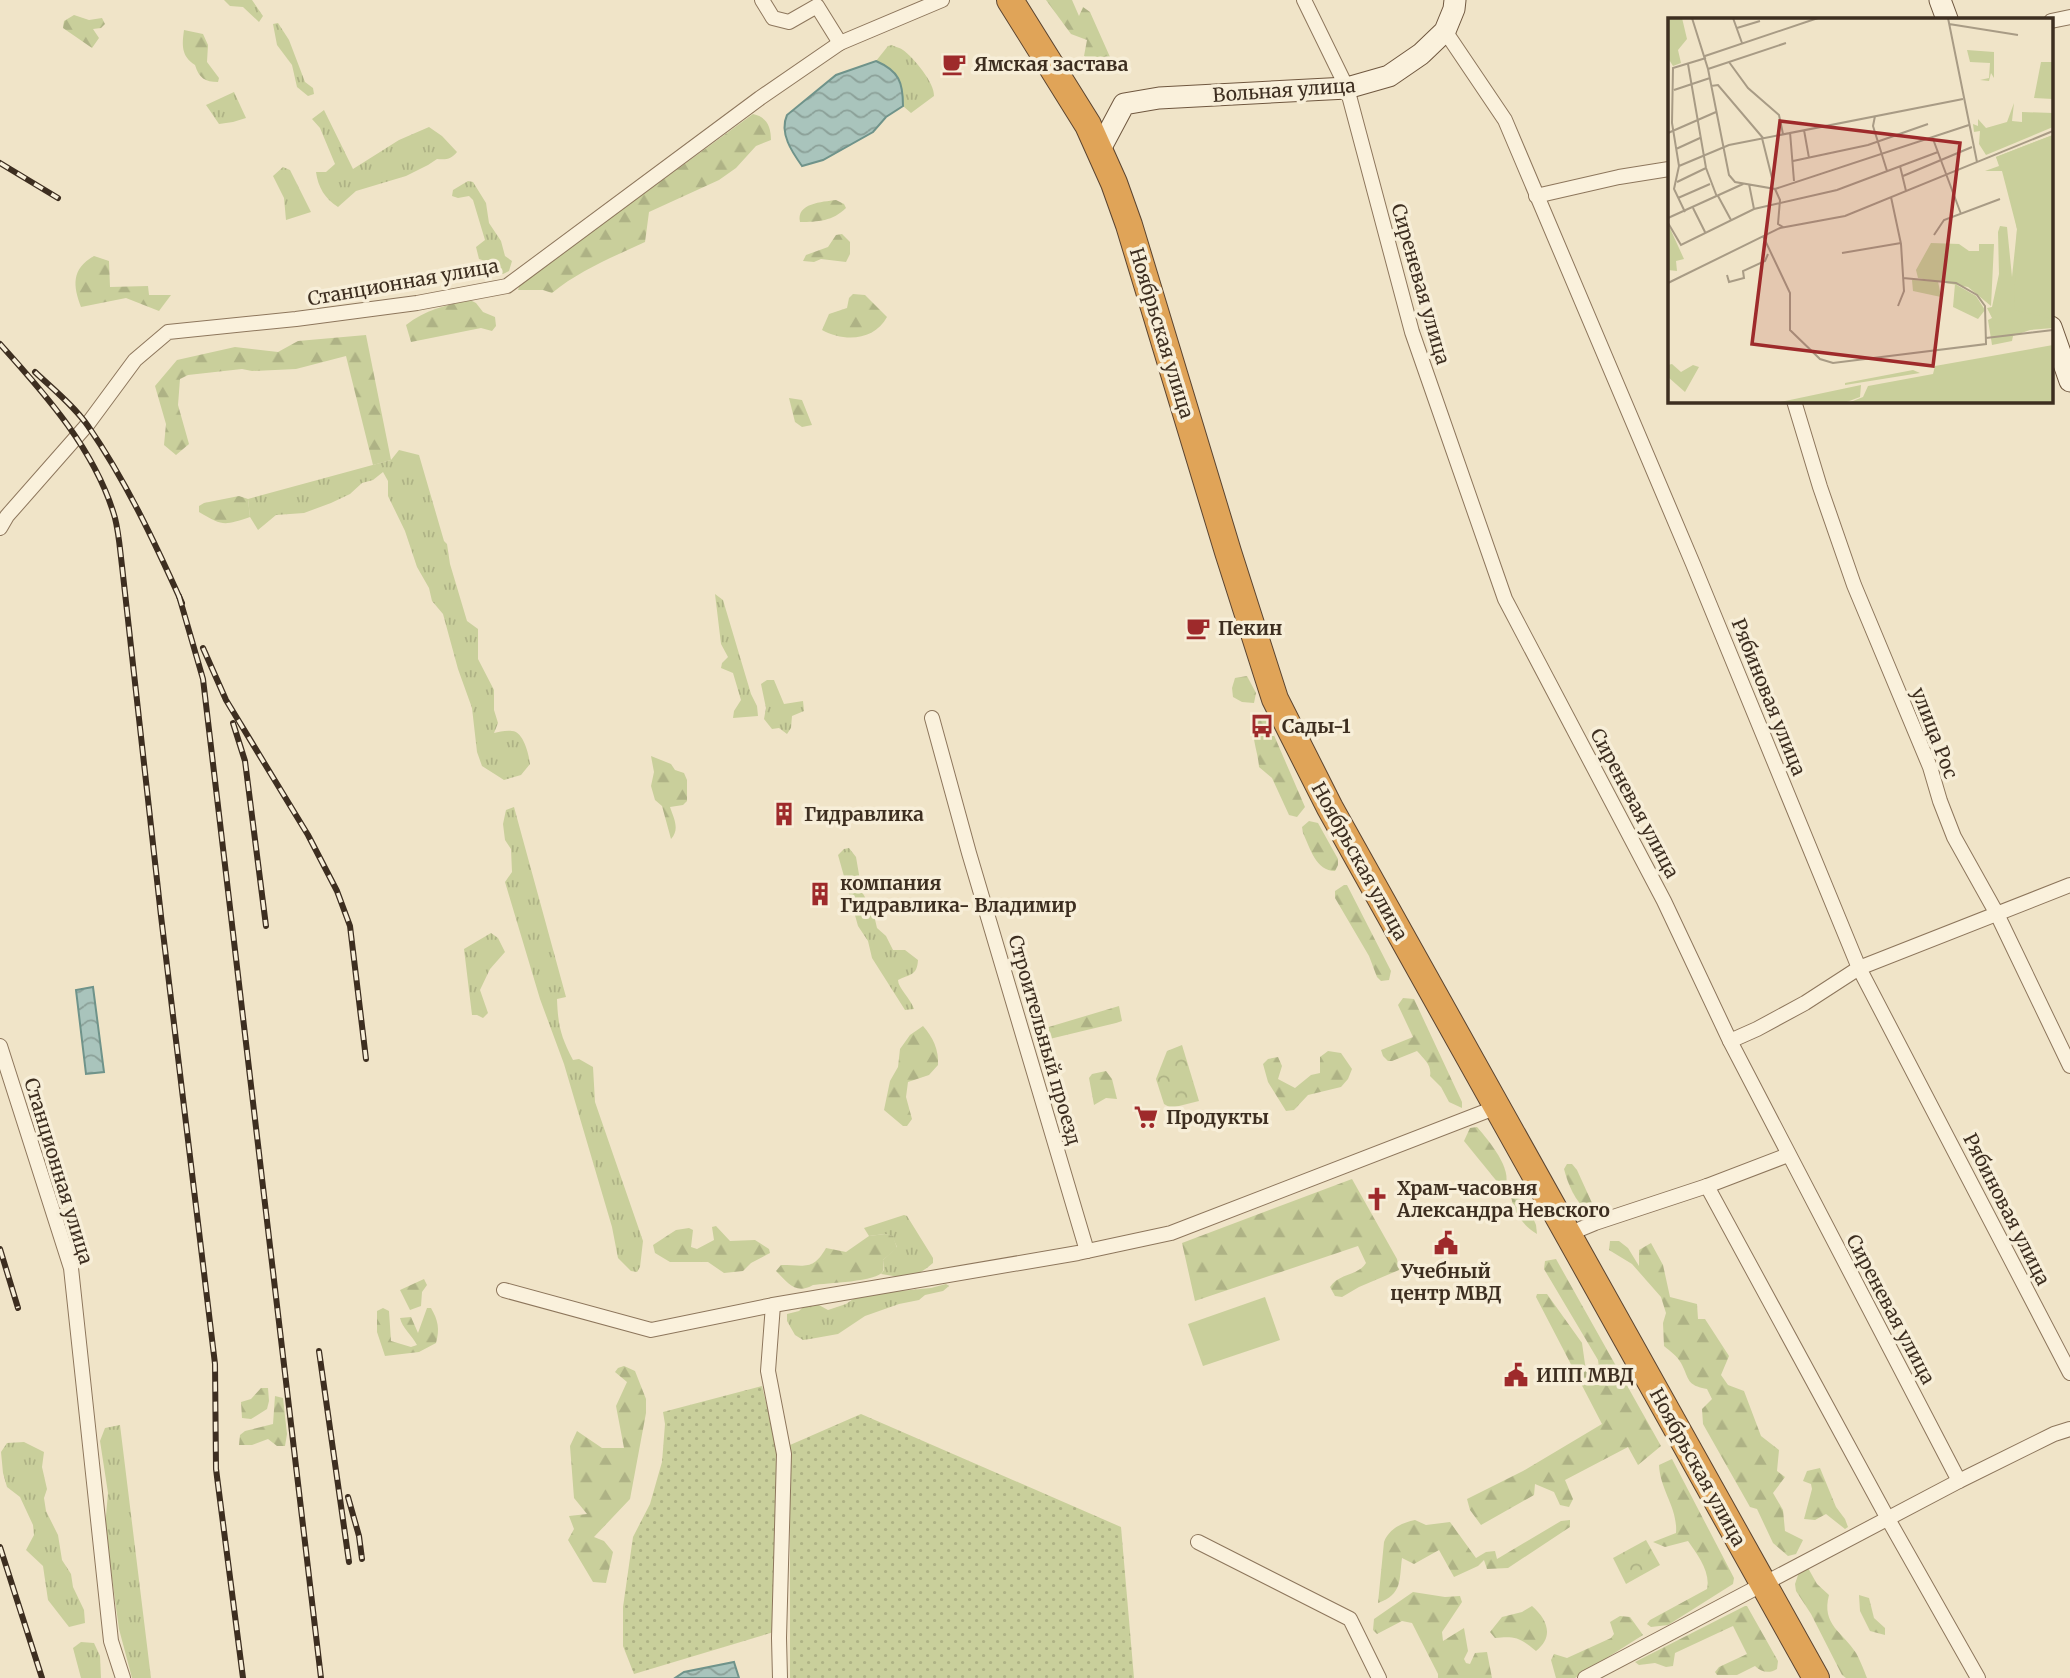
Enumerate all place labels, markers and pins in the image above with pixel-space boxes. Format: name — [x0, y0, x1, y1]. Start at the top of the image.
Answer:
cafe icon: Ямская застава — [940, 50, 968, 78]
place label: Ямская застава — [974, 52, 1129, 76]
cafe icon: Пекин — [1184, 614, 1212, 642]
place label: Пекин — [1218, 616, 1283, 640]
bus stop icon: Сады-1 — [1248, 712, 1276, 740]
place label: Сады-1 — [1282, 714, 1351, 738]
building icon: Гидравлика — [770, 800, 798, 828]
place label: Гидравлика — [804, 802, 924, 826]
place label: компания Гидравлика- Владимир — [840, 871, 1077, 917]
building icon: компания Гидравлика- Владимир — [806, 880, 834, 908]
supermarket icon: Продукты — [1132, 1103, 1160, 1131]
place label: Продукты — [1166, 1105, 1269, 1129]
place label: Храм-часовня Александра Невского — [1396, 1176, 1610, 1222]
church icon: Храм-часовня Александра Невского — [1363, 1185, 1391, 1213]
public building icon: Учебный центр МВД — [1432, 1229, 1460, 1257]
place label: Учебный центр МВД — [1390, 1259, 1502, 1305]
public building icon: ИПП МВД — [1502, 1361, 1530, 1389]
place label: ИПП МВД — [1536, 1363, 1634, 1387]

